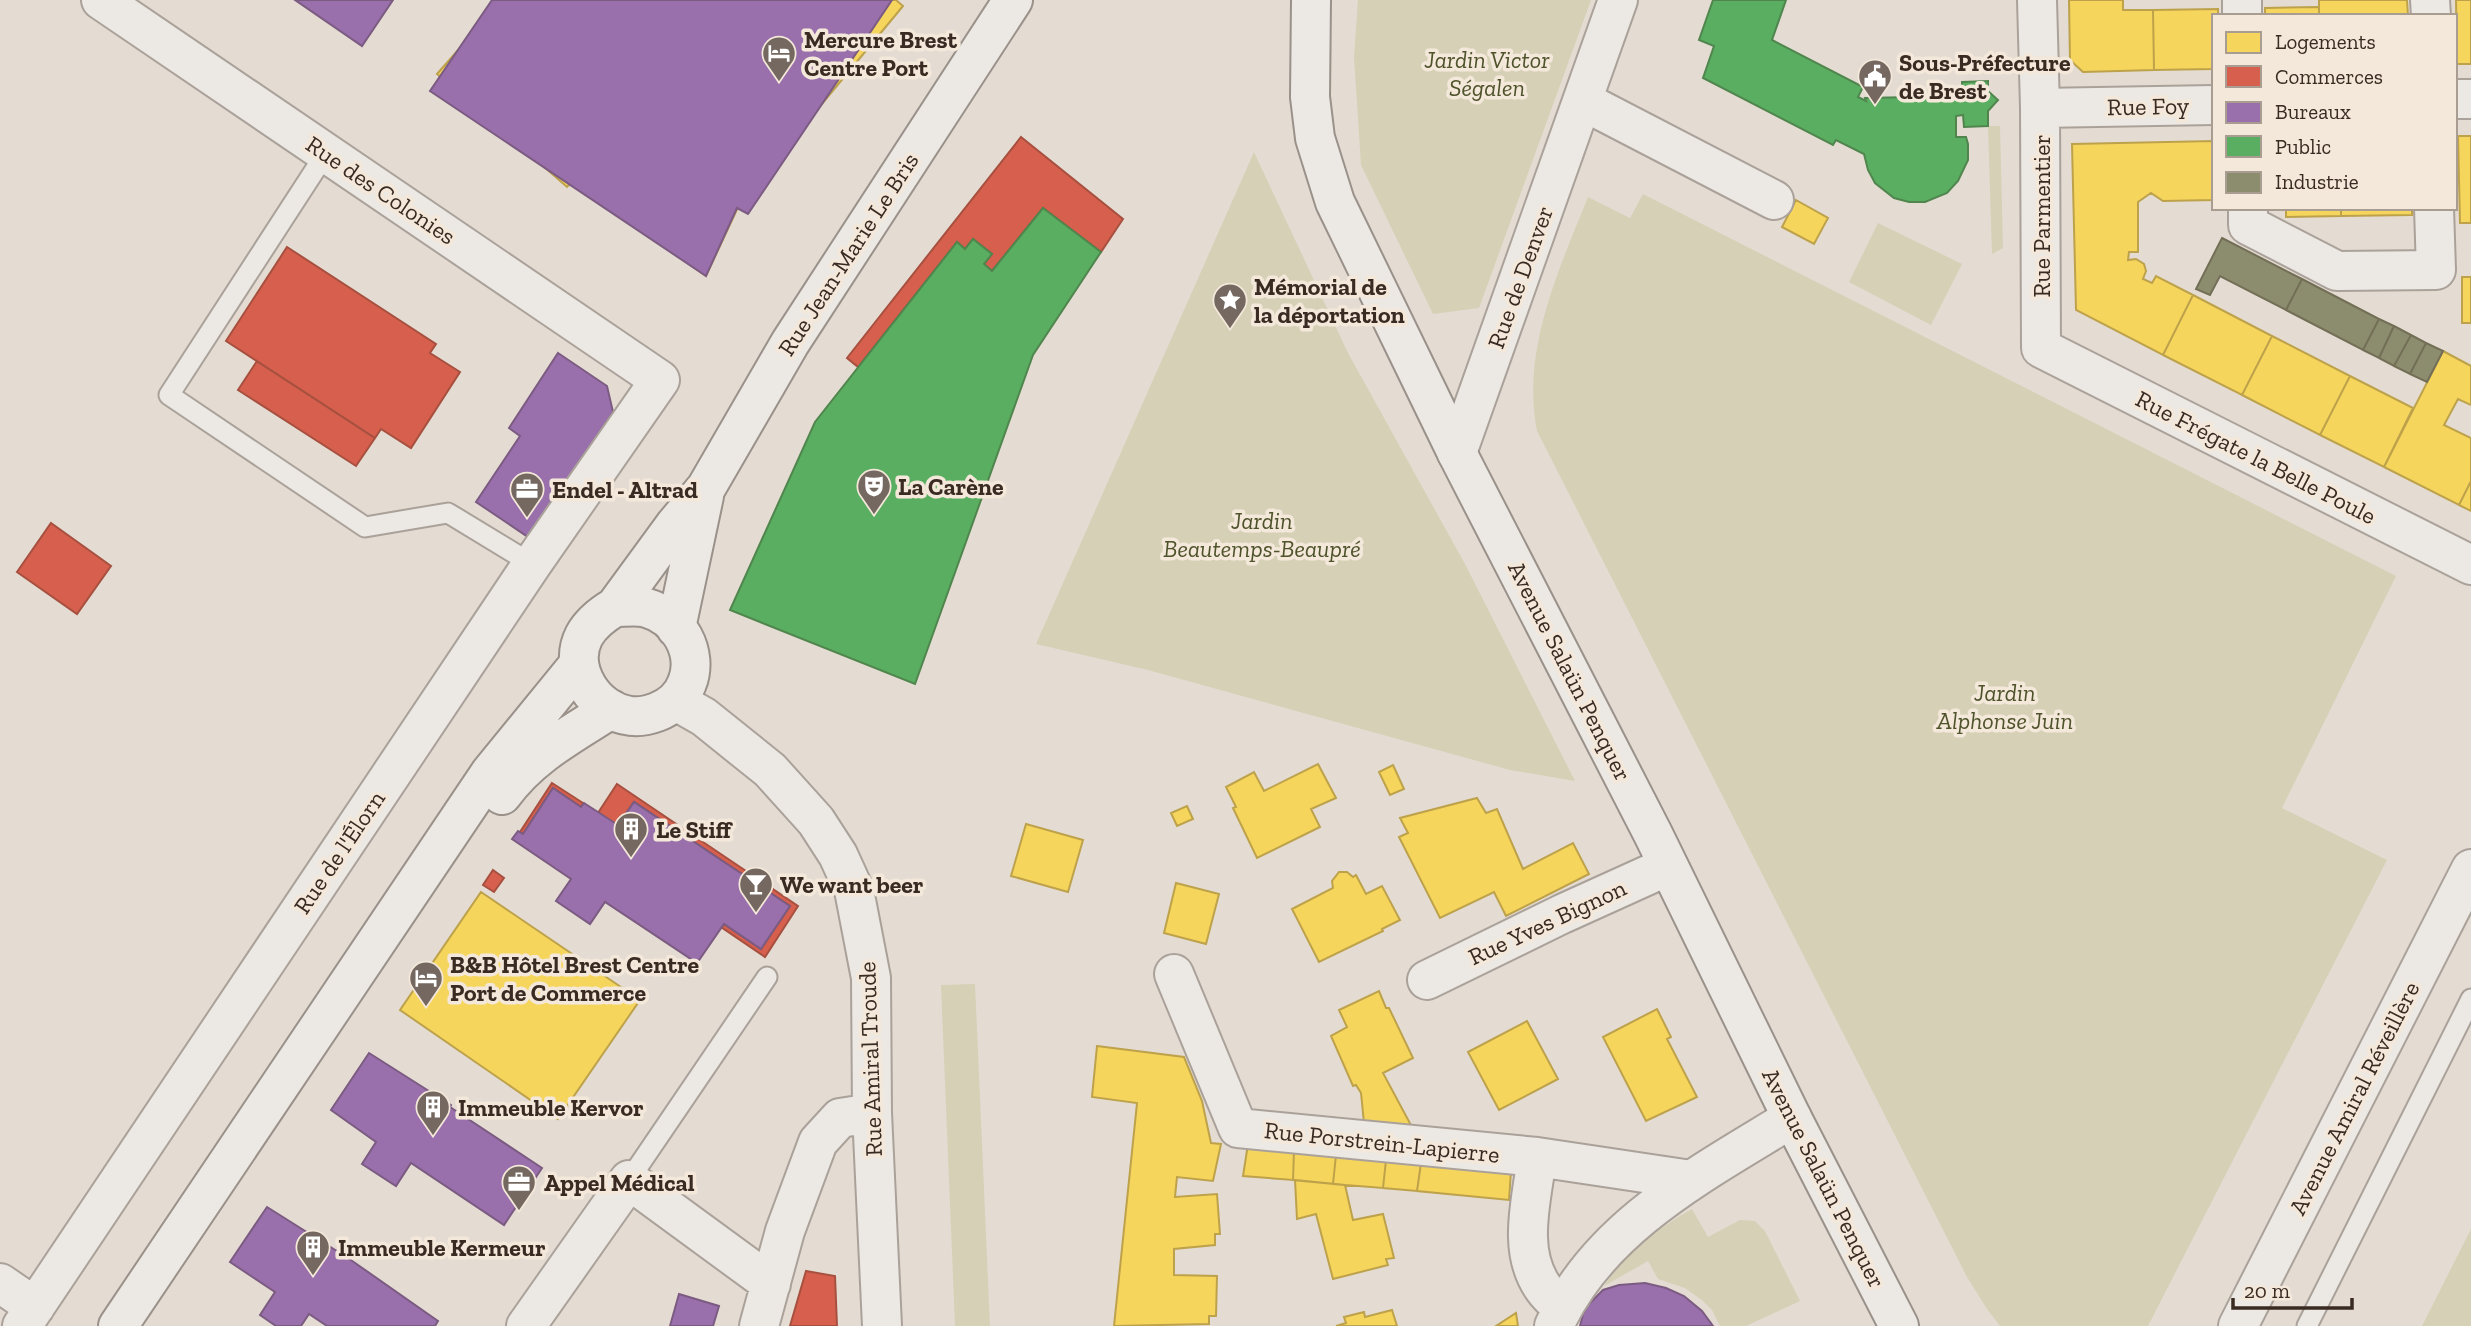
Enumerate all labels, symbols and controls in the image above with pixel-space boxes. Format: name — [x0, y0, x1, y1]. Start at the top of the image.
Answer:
legend — [2212, 14, 2457, 210]
place label: Mercure Brest Centre Port — [804, 25, 957, 82]
text: Logements — [2275, 29, 2376, 54]
hotel icon: Mercure Brest Centre Port — [760, 34, 798, 83]
park label: Jardin Victor Ségalen — [1424, 45, 1550, 102]
place label: Sous-Préfecture de Brest — [1899, 48, 2071, 105]
public building icon: Sous-Préfecture de Brest — [1856, 57, 1894, 106]
text: Commerces — [2275, 64, 2383, 89]
street label: Rue Foy — [2107, 91, 2190, 121]
text: Bureaux — [2275, 99, 2351, 124]
street label: Rue des Colonies — [301, 129, 461, 251]
street label: Rue Parmentier — [2027, 134, 2056, 298]
text: Public — [2275, 134, 2331, 159]
street label: Rue Jean-Marie Le Bris — [771, 147, 925, 361]
text: Industrie — [2275, 169, 2359, 194]
street label: Rue de Denver — [1481, 202, 1559, 352]
place label: Mémorial de la déportation — [1254, 272, 1405, 329]
place icon: Mémorial de la déportation — [1211, 281, 1249, 330]
street label: Rue Frégate la Belle Poule — [2131, 384, 2381, 530]
theatre icon: La Carène — [855, 467, 893, 516]
office icon: Endel - Altrad — [508, 470, 546, 519]
place label: La Carène — [898, 472, 1004, 501]
place label: Endel - Altrad — [552, 475, 698, 504]
park label: Jardin Beautemps-Beaupré — [1163, 506, 1361, 563]
street label: Avenue Salaün Penquer — [1502, 556, 1638, 786]
park label: Jardin Alphonse Juin — [1936, 678, 2073, 735]
street label: Rue de l'Élorn — [287, 785, 391, 919]
building icon: Le Stiff — [612, 810, 650, 859]
place label: Le Stiff — [656, 815, 734, 844]
bar icon: We want beer — [737, 865, 775, 914]
place label: We want beer — [780, 870, 924, 899]
street label: Rue Yves Bignon — [1463, 873, 1631, 971]
place label: B&B Hôtel Brest Centre Port de Commerce — [450, 950, 700, 1007]
hotel icon: B&B Hôtel Brest Centre Port de Commerce — [407, 959, 445, 1008]
street label: Rue Amiral Troude — [852, 961, 888, 1157]
street label: Avenue Amiral Réveillère — [2283, 977, 2425, 1219]
street label: Avenue Salaün Penquer — [1756, 1063, 1892, 1293]
building icon: Immeuble Kervor — [414, 1088, 452, 1137]
place label: Immeuble Kervor — [458, 1093, 644, 1122]
street label: Rue Porstrein-Lapierre — [1263, 1115, 1501, 1169]
office icon: Appel Médical — [500, 1163, 538, 1212]
place label: Appel Médical — [544, 1168, 695, 1197]
building icon: Immeuble Kermeur — [294, 1228, 332, 1277]
place label: Immeuble Kermeur — [338, 1233, 546, 1262]
scale bar — [2233, 1266, 2352, 1310]
text: 20 m — [2244, 1278, 2290, 1303]

